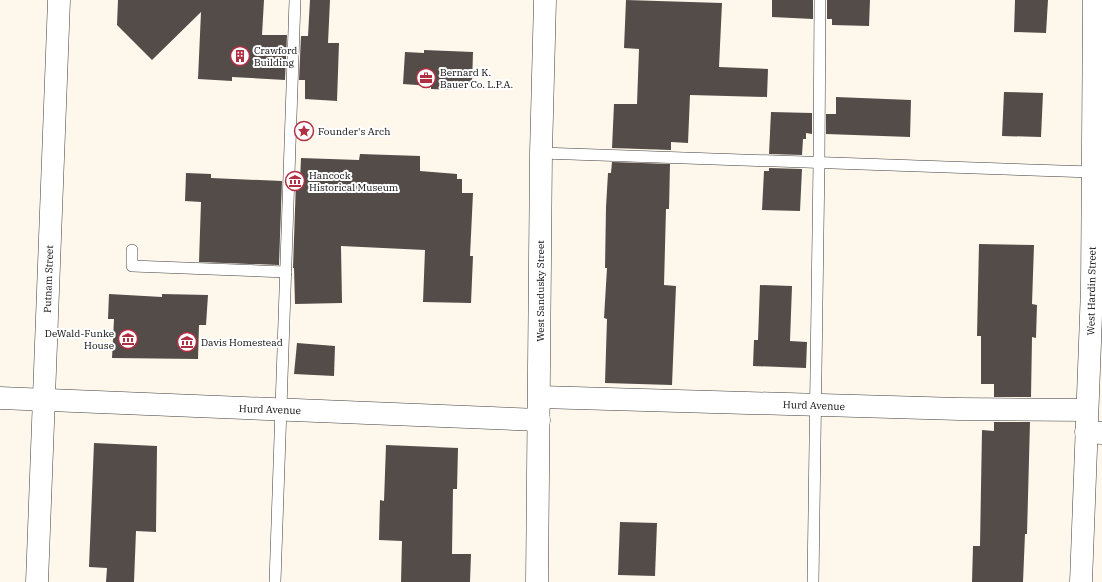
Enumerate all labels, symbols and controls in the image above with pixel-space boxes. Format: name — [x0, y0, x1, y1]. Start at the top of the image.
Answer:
place label: Crawford Building — [254, 44, 297, 69]
building icon: Crawford Building — [229, 45, 251, 67]
place label: Bernard K. Bauer Co. L.P.A. — [440, 66, 513, 91]
office icon: Bernard K. Bauer Co. L.P.A. — [415, 67, 437, 89]
place icon: Founder's Arch — [293, 120, 315, 142]
place label: Founder's Arch — [318, 125, 390, 138]
place label: Hancock Historical Museum — [309, 169, 399, 194]
museum icon: Hancock Historical Museum — [284, 170, 306, 192]
street label: West Sandusky Street — [534, 240, 547, 342]
street label: Putnam Street — [41, 244, 56, 313]
street label: West Hardin Street — [1084, 246, 1099, 336]
place label: DeWald-Funke House — [45, 327, 114, 352]
museum icon: DeWald-Funke House — [117, 328, 139, 350]
museum icon: Davis Homestead — [176, 331, 198, 353]
place label: Davis Homestead — [201, 336, 283, 349]
street label: Hurd Avenue — [783, 398, 845, 413]
street label: Hurd Avenue — [239, 402, 301, 417]

